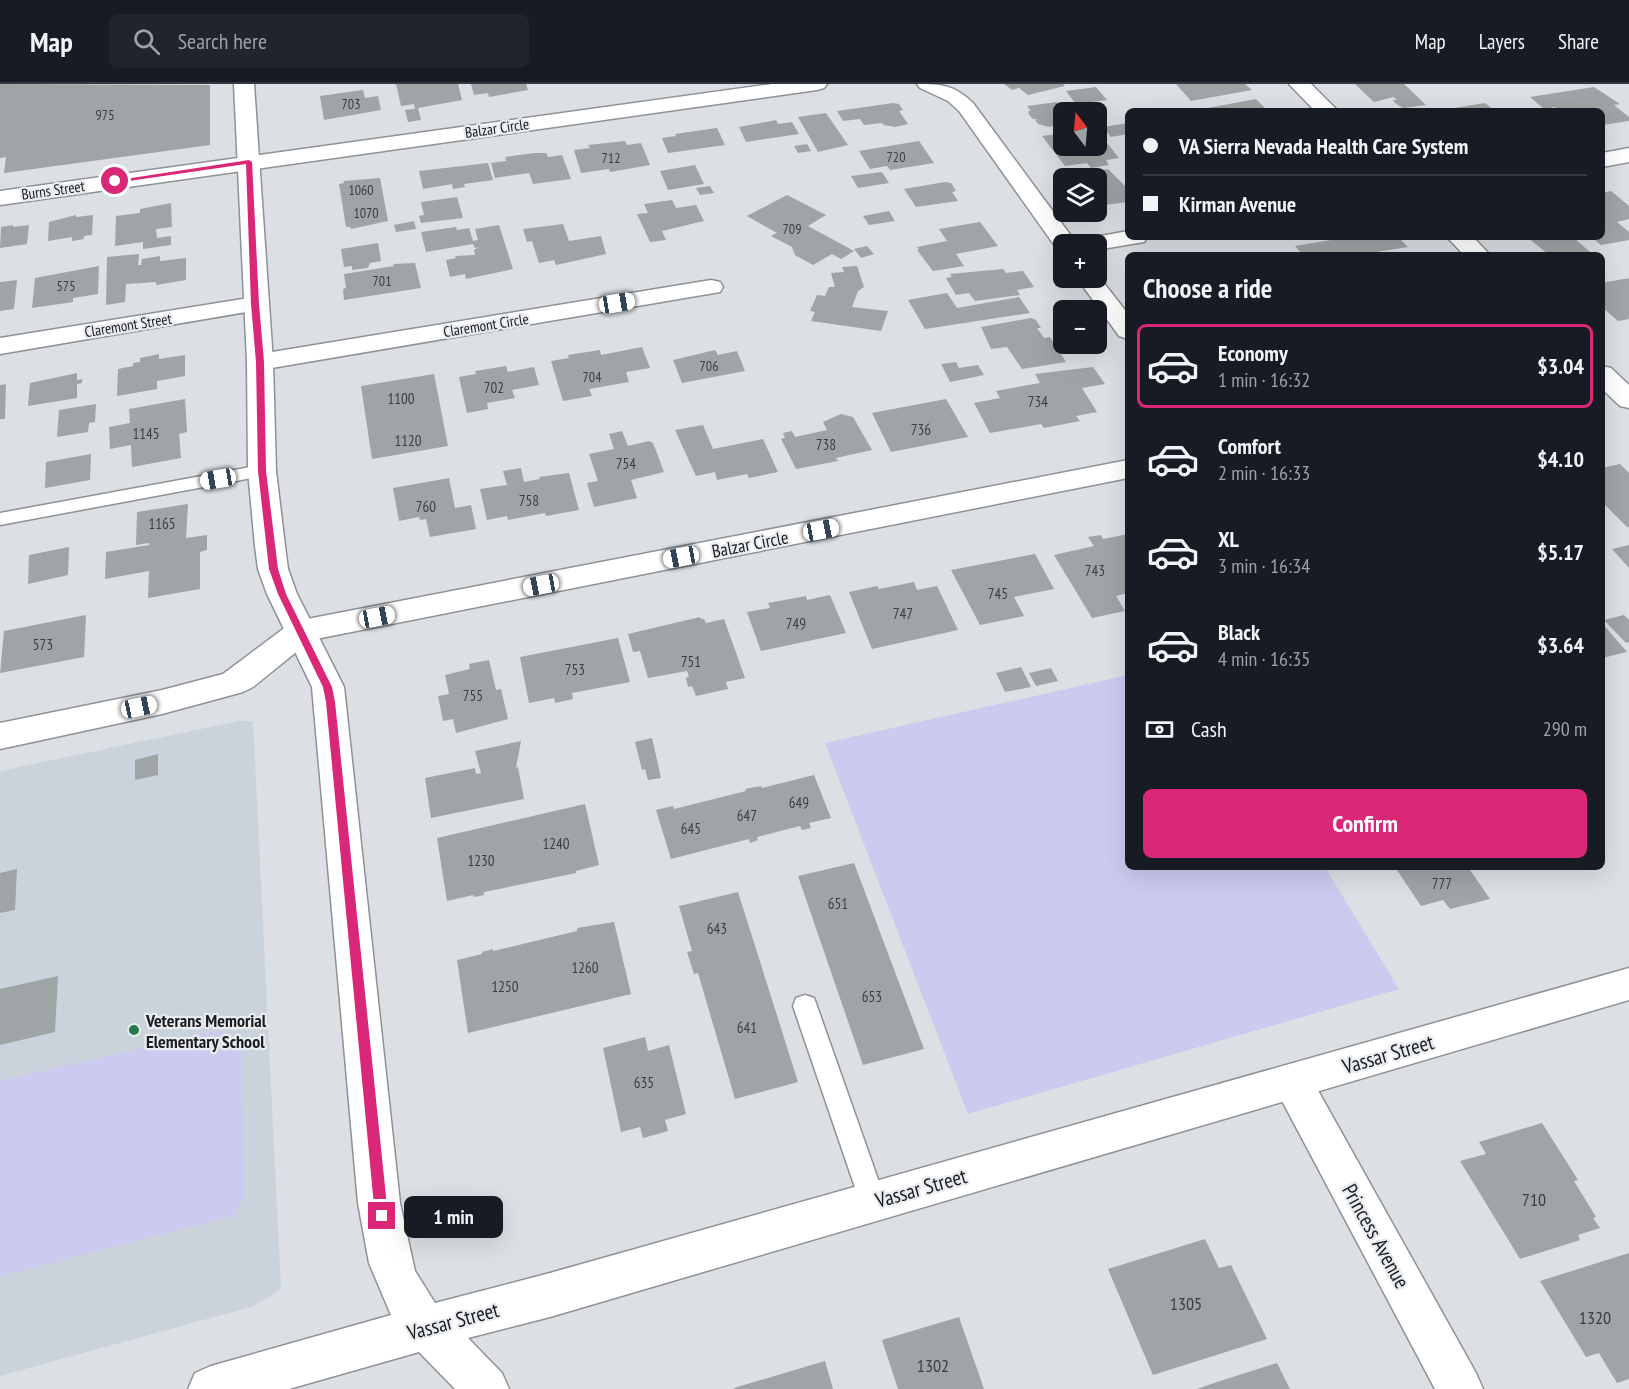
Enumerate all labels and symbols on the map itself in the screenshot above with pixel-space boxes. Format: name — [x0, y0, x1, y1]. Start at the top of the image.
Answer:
house number: 703 — [342, 95, 360, 113]
north arrow — [1053, 102, 1107, 156]
house number: 975 — [96, 106, 114, 124]
street label: Balzar Circle — [464, 114, 530, 142]
house number: 720 — [887, 148, 905, 166]
house number: 712 — [602, 149, 620, 167]
route start — [101, 167, 128, 194]
street label: Burns Street — [20, 176, 86, 204]
house number: 1060 — [348, 181, 374, 199]
house number: 1070 — [353, 204, 379, 222]
house number: 709 — [783, 220, 801, 238]
house number: 701 — [373, 272, 391, 290]
house number: 575 — [57, 277, 75, 295]
car — [598, 291, 636, 315]
street label: Claremont Street — [83, 309, 173, 341]
street label: Claremont Circle — [442, 309, 530, 341]
house number: 706 — [700, 357, 718, 375]
house number: 704 — [583, 368, 602, 386]
house number: 702 — [484, 378, 504, 397]
house number: 1100 — [387, 389, 415, 408]
house number: 734 — [1028, 392, 1048, 411]
house number: 736 — [911, 420, 931, 439]
house number: 1145 — [132, 424, 160, 443]
house number: 1120 — [394, 431, 422, 450]
house number: 738 — [816, 435, 836, 454]
house number: 754 — [616, 454, 636, 473]
car — [199, 467, 237, 491]
house number: 758 — [519, 491, 539, 510]
house number: 760 — [416, 497, 436, 516]
house number: 1165 — [148, 514, 176, 533]
car — [802, 518, 840, 542]
street label: Balzar Circle — [710, 525, 790, 563]
car — [662, 545, 700, 569]
house number: 743 — [1085, 561, 1105, 580]
car — [522, 573, 560, 597]
house number: 745 — [988, 584, 1008, 603]
house number: 747 — [893, 604, 913, 623]
car — [358, 605, 396, 629]
house number: 749 — [786, 614, 806, 633]
house number: 573 — [33, 635, 53, 654]
house number: 751 — [681, 652, 701, 671]
house number: 753 — [565, 660, 585, 679]
house number: 755 — [463, 686, 483, 705]
car — [120, 694, 158, 720]
house number: 649 — [789, 793, 809, 812]
house number: 647 — [737, 806, 757, 825]
house number: 645 — [681, 819, 701, 838]
house number: 1240 — [542, 834, 570, 853]
house number: 1230 — [467, 851, 495, 870]
house number: 777 — [1432, 874, 1452, 893]
house number: 651 — [828, 894, 848, 913]
house number: 643 — [707, 919, 727, 938]
house number: 1260 — [571, 958, 599, 977]
house number: 1250 — [491, 977, 519, 996]
house number: 653 — [862, 987, 882, 1006]
place label: Veterans Memorial Elementary School — [145, 1009, 267, 1053]
house number: 641 — [737, 1018, 757, 1037]
marker: Veterans Memorial Elementary School — [127, 1023, 141, 1037]
street label: Vassar Street — [1338, 1028, 1437, 1080]
house number: 635 — [634, 1073, 654, 1092]
street label: Vassar Street — [871, 1162, 970, 1214]
street label: Princess Avenue — [1336, 1179, 1416, 1293]
house number: 710 — [1522, 1188, 1546, 1211]
callout: 1 min — [403, 1195, 502, 1237]
route end — [368, 1202, 395, 1229]
house number: 1305 — [1170, 1292, 1202, 1315]
street label: Vassar Street — [403, 1296, 502, 1346]
house number: 1320 — [1579, 1306, 1611, 1329]
house number: 1302 — [917, 1354, 949, 1377]

